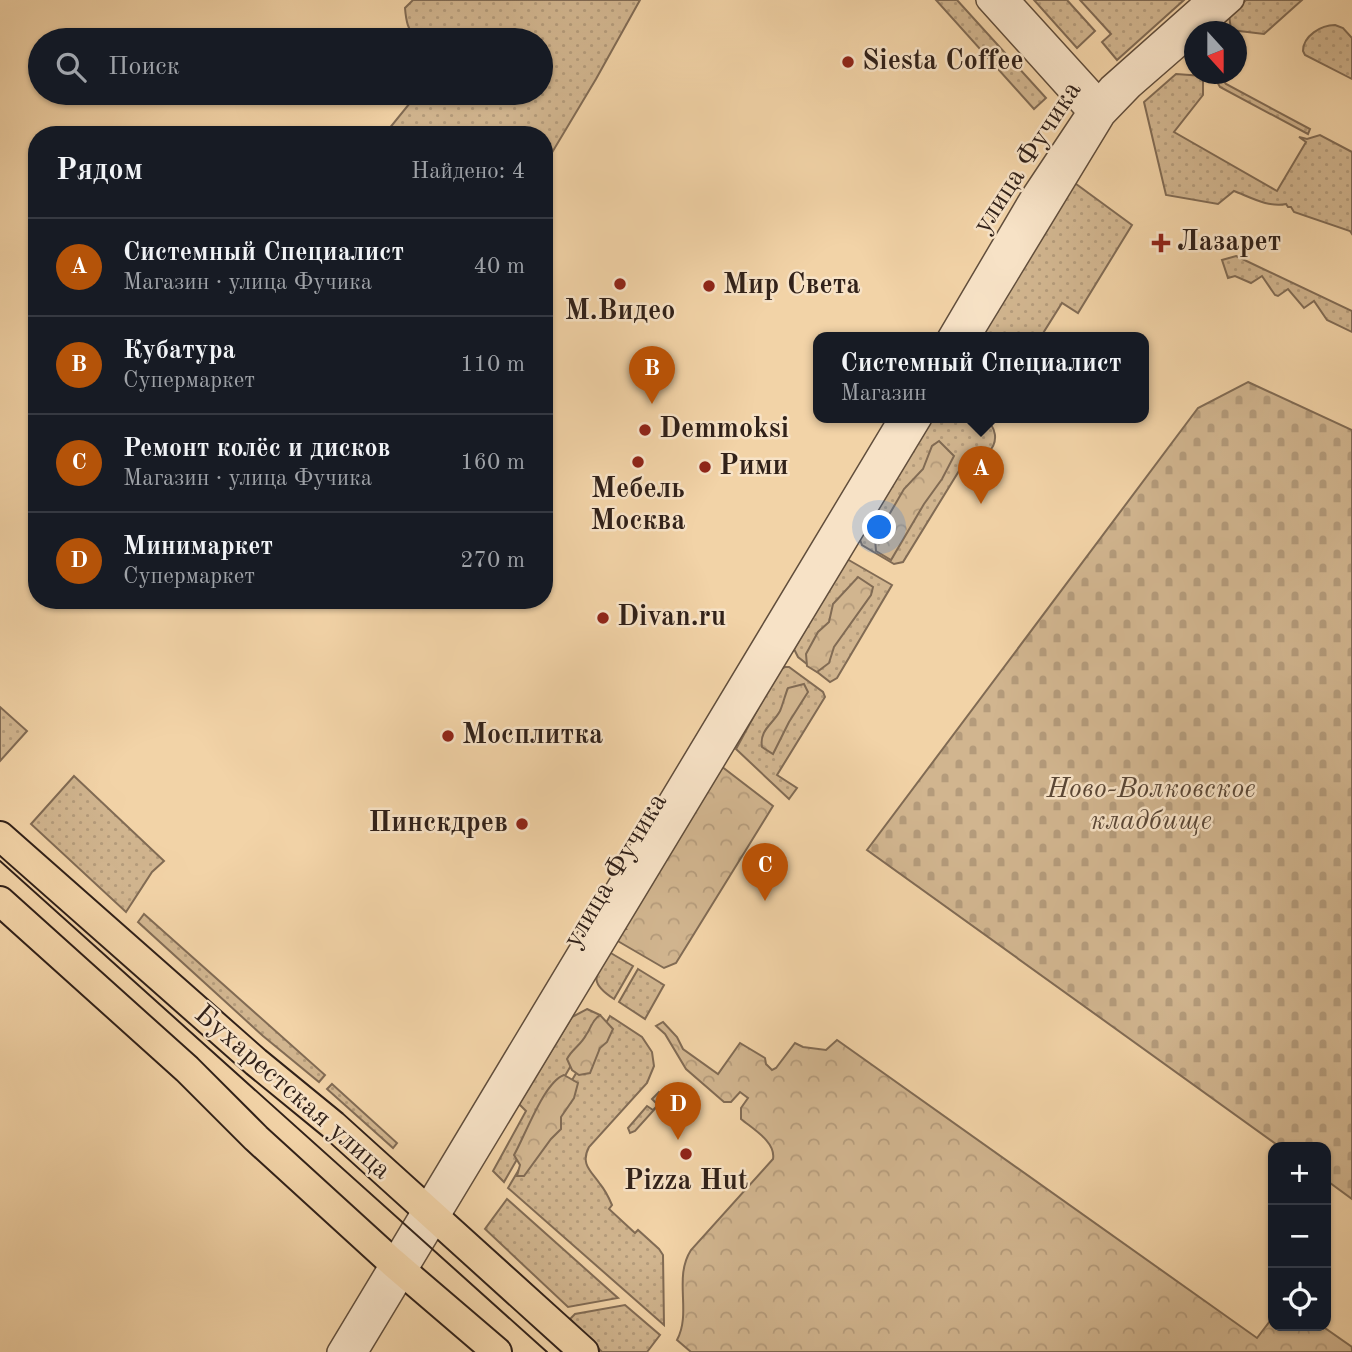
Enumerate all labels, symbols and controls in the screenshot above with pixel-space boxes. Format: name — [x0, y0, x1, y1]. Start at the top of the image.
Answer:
north arrow — [1184, 21, 1247, 84]
search box — [28, 28, 553, 105]
icon: search — [52, 48, 90, 86]
place label: Siesta Coffee — [862, 48, 1024, 76]
text: Поиск — [108, 54, 180, 80]
marker: Siesta Coffee — [840, 54, 856, 70]
street label: улица Фучика — [969, 77, 1087, 239]
text: Рядом — [56, 156, 143, 186]
text: Найдено: 4 — [411, 160, 525, 183]
place label: Лазарет — [1177, 229, 1281, 257]
marker: Лазарет — [1151, 233, 1171, 253]
text: Системный Специалист — [123, 240, 404, 266]
text: A — [70, 255, 88, 278]
text: 40 m — [474, 255, 525, 278]
text: Магазин · улица Фучика — [123, 271, 372, 294]
place label: Мир Света — [723, 271, 860, 300]
marker: М.Видео — [612, 276, 628, 292]
marker: Мир Света — [701, 278, 717, 294]
place label: М.Видео — [565, 298, 675, 326]
popup — [813, 332, 1149, 423]
text: Кубатура — [123, 338, 236, 364]
pin: B — [629, 346, 675, 404]
text: Системный Специалист — [840, 351, 1122, 377]
text: B — [71, 353, 87, 376]
text: 110 m — [460, 353, 525, 376]
text: Супермаркет — [123, 369, 255, 392]
text: Магазин — [840, 382, 927, 405]
place label: Demmoksi — [659, 416, 789, 444]
marker: Demmoksi — [637, 422, 653, 438]
text: Ремонт колёс и дисков — [123, 436, 391, 462]
pin: A — [958, 446, 1004, 504]
text: C — [71, 451, 87, 474]
text: 160 m — [460, 451, 525, 474]
place label: Рими — [719, 453, 789, 481]
marker: Мебель Москва — [630, 454, 646, 470]
marker: Рими — [697, 459, 713, 475]
text: Магазин · улица Фучика — [123, 467, 372, 490]
place label: Мебель Москва — [590, 476, 686, 536]
your location — [862, 510, 896, 544]
text: Минимаркет — [123, 534, 273, 560]
text: D — [70, 549, 88, 572]
text: 270 m — [460, 549, 525, 572]
text: Супермаркет — [123, 565, 255, 588]
place label: Divan.ru — [617, 604, 726, 632]
marker: Divan.ru — [595, 610, 611, 626]
place label: Мосплитка — [462, 722, 603, 750]
marker: Мосплитка — [440, 728, 456, 744]
park label: Ново-Волковское кладбище — [1045, 776, 1256, 836]
street label: улица Фучика — [559, 789, 673, 953]
place label: Пинскдрев — [369, 810, 508, 838]
marker: Пинскдрев — [514, 816, 530, 832]
pin: C — [742, 843, 788, 901]
street label: Бухарестская улица — [188, 1000, 396, 1186]
pin: D — [655, 1082, 701, 1140]
map controls — [1268, 1142, 1331, 1331]
button: + — [1268, 1142, 1331, 1205]
marker: Pizza Hut — [678, 1146, 694, 1162]
place label: Pizza Hut — [624, 1168, 748, 1196]
button: − — [1268, 1205, 1331, 1268]
button: locate — [1268, 1268, 1331, 1331]

